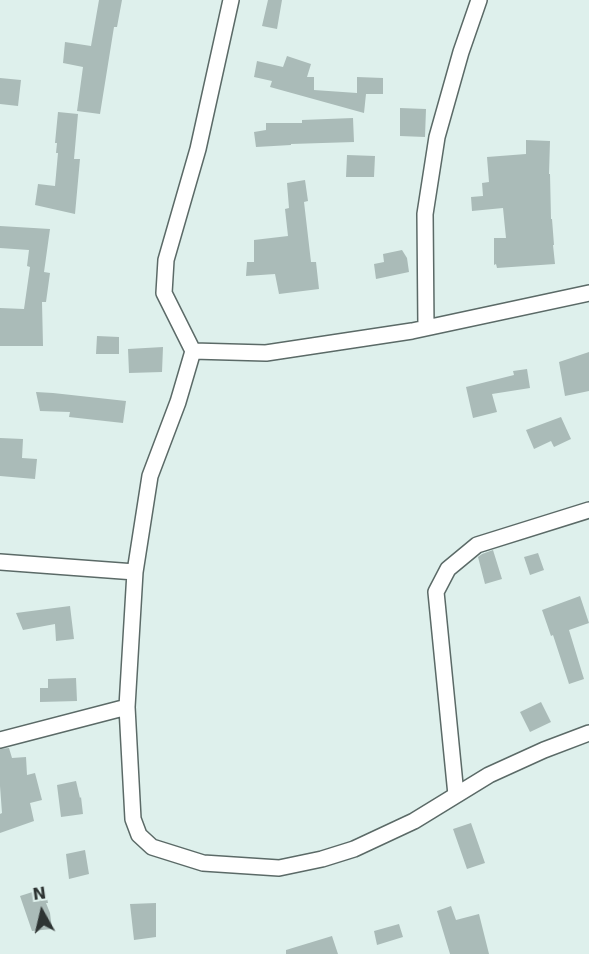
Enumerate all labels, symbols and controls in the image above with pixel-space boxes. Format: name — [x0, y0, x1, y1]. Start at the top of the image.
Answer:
north arrow — [12, 882, 72, 942]
text: N — [31, 883, 47, 904]

